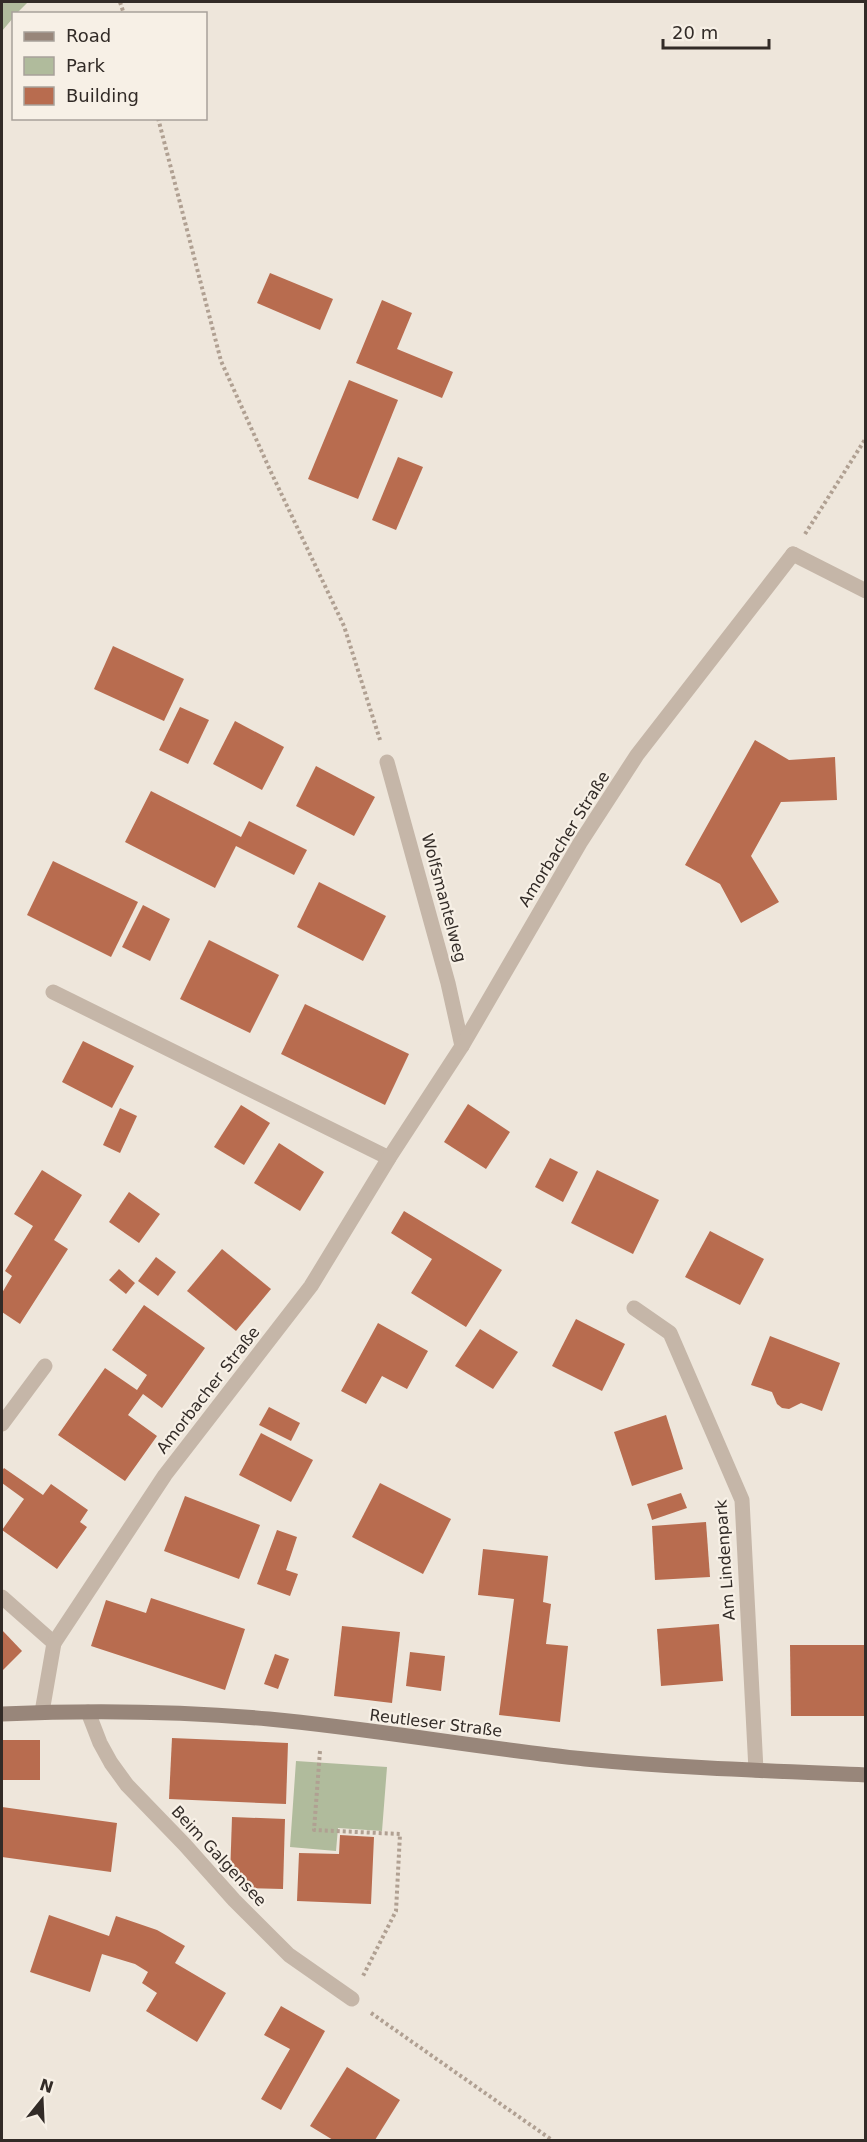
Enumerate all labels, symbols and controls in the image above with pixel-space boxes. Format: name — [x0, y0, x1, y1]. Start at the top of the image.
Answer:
legend — [12, 12, 207, 120]
scale bar — [663, 12, 770, 50]
text: 20 m — [672, 22, 718, 43]
text: Road — [66, 25, 111, 46]
text: Park — [66, 55, 105, 76]
text: Building — [66, 85, 139, 106]
street label: Amorbacher Straße — [515, 768, 613, 910]
street label: Wolfsmantelweg — [418, 832, 470, 964]
street label: Amorbacher Straße — [152, 1323, 264, 1457]
street label: Am Lindenpark — [711, 1498, 739, 1621]
street label: Reutleser Straße — [369, 1705, 503, 1741]
street label: Beim Galgensee — [167, 1802, 271, 1910]
north arrow — [12, 2070, 72, 2130]
text: N — [37, 2075, 56, 2097]

